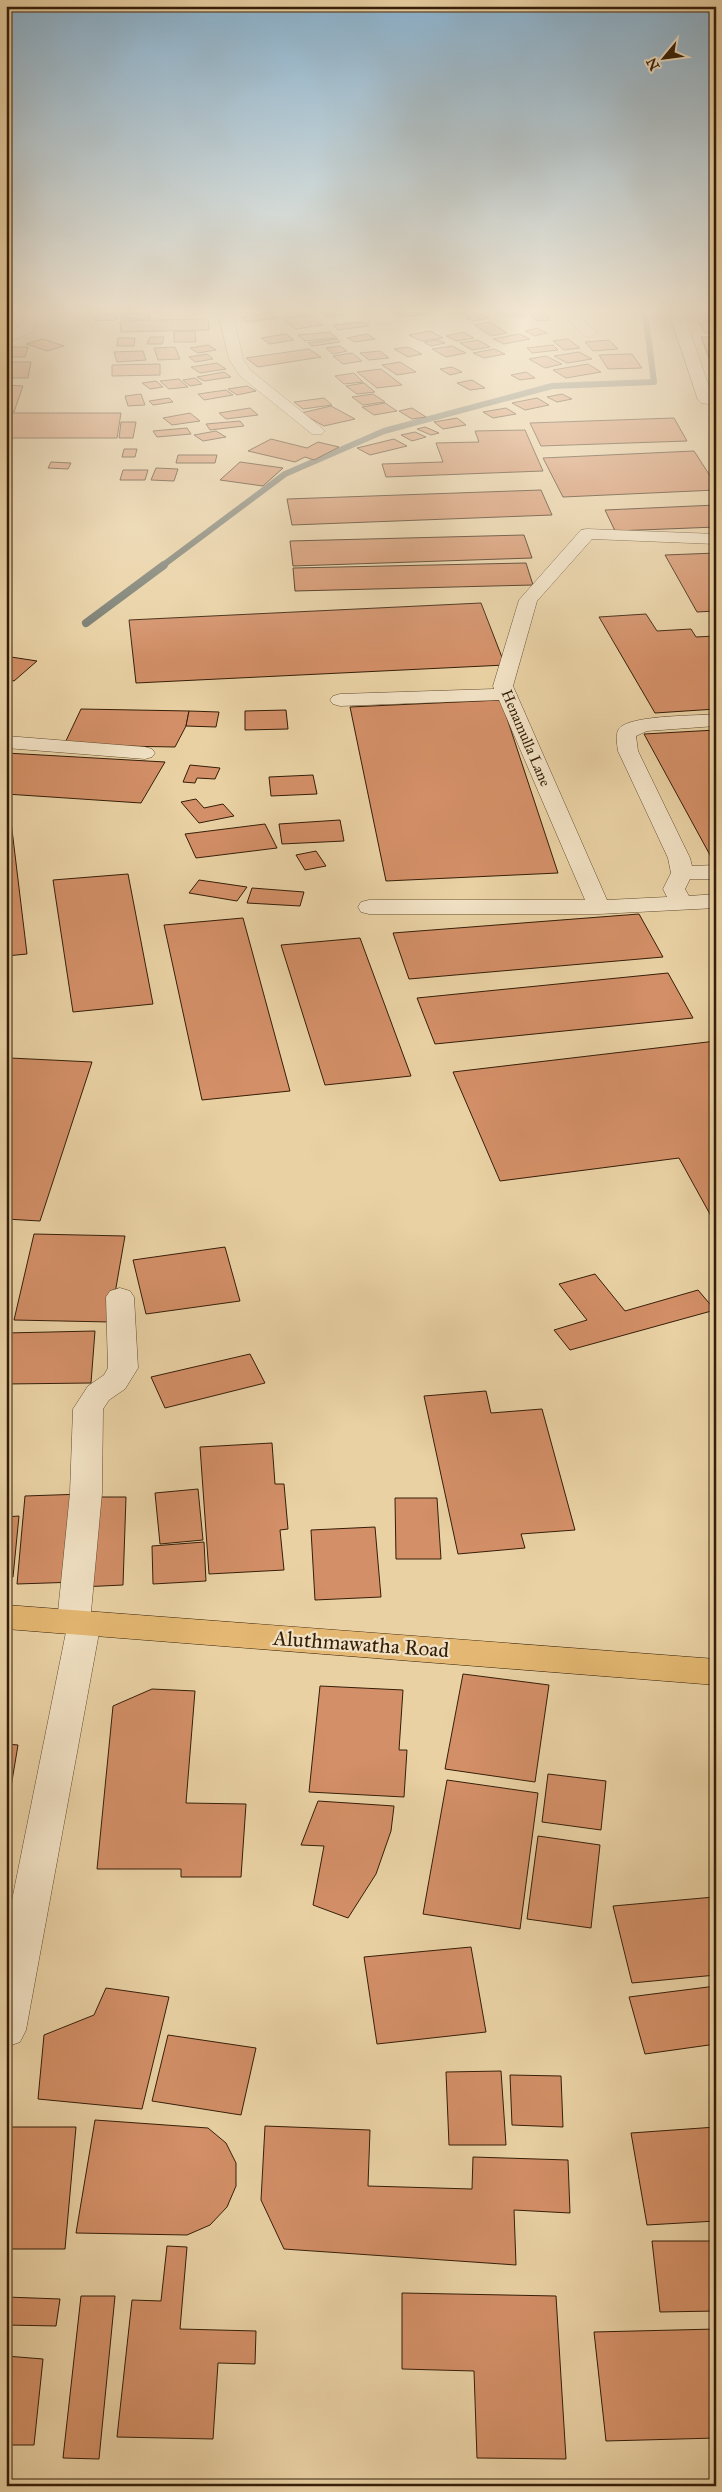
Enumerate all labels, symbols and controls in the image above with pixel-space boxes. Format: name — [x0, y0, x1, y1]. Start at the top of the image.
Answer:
north arrow — [640, 32, 690, 82]
text: N — [643, 55, 663, 73]
street label: Henamulla Lane — [497, 687, 555, 789]
street label: Aluthmawatha Road — [271, 1625, 450, 1663]

